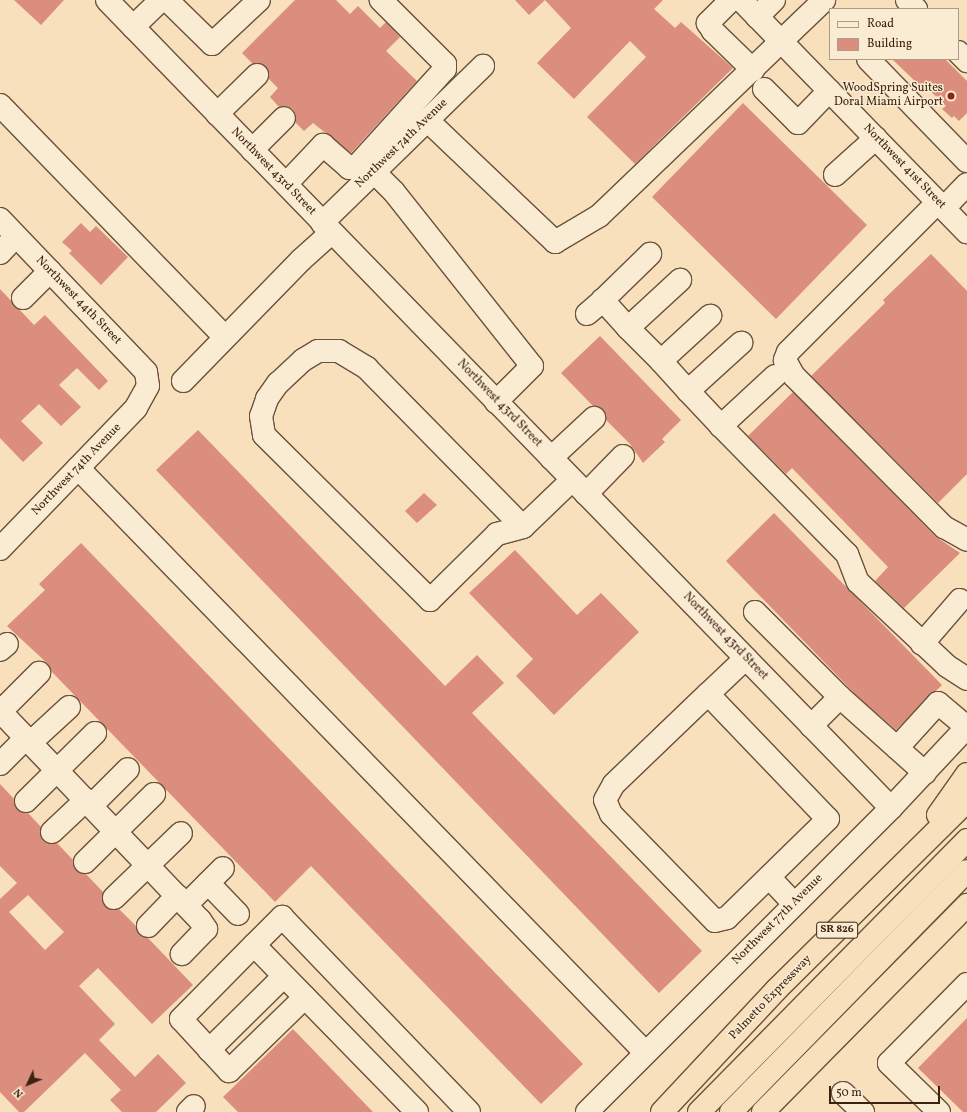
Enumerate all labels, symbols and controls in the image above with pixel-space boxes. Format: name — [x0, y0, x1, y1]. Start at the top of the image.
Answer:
legend — [829, 8, 959, 60]
text: Road — [867, 16, 894, 32]
text: Building — [867, 36, 912, 52]
place label: WoodSpring Suites Doral Miami Airport — [834, 82, 943, 110]
marker: WoodSpring Suites Doral Miami Airport — [946, 91, 956, 101]
street label: Northwest 74th Avenue — [353, 96, 451, 192]
street label: Northwest 41st Street — [860, 121, 948, 213]
street label: Northwest 43rd Street — [227, 125, 319, 219]
street label: Northwest 44th Street — [32, 254, 124, 348]
street label: Northwest 43rd Street — [453, 357, 545, 451]
street label: Northwest 74th Avenue — [29, 421, 125, 519]
street label: Northwest 43rd Street — [679, 590, 771, 684]
street label: Northwest 77th Avenue — [730, 872, 826, 968]
road number: SR 826 — [816, 921, 858, 939]
street label: Palmetto Expressway — [727, 953, 815, 1043]
north arrow — [8, 1064, 48, 1104]
scale bar — [831, 1078, 942, 1104]
text: N — [11, 1085, 27, 1101]
text: 50 m — [836, 1085, 862, 1101]

